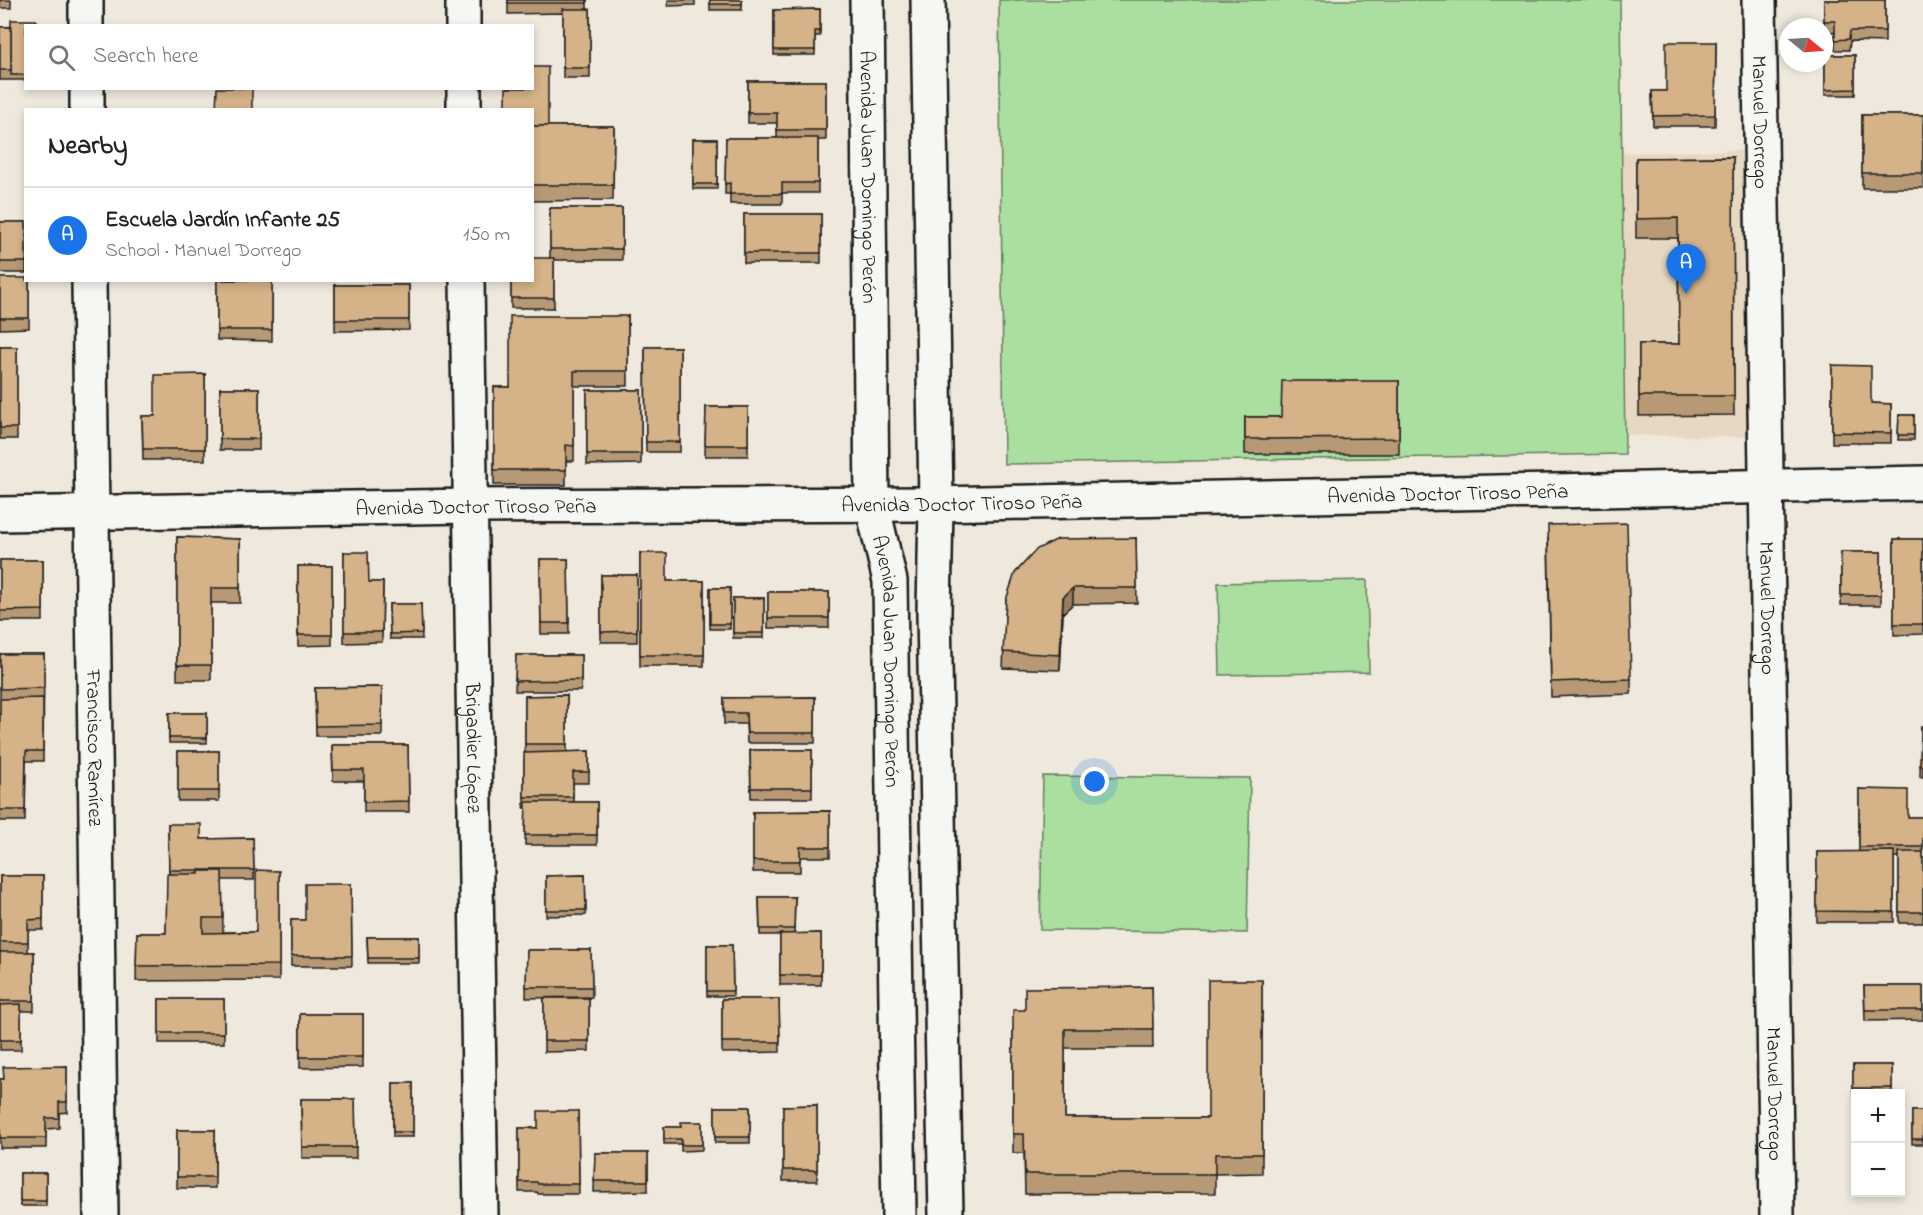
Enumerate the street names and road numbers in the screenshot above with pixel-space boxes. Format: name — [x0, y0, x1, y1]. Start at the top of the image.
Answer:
street label: Avenida Juan Domingo Perón — [850, 50, 883, 304]
street label: Manuel Dorrego — [1742, 55, 1775, 189]
street label: Avenida Doctor Tiroso Peña — [1327, 478, 1569, 513]
street label: Avenida Doctor Tiroso Peña — [841, 488, 1083, 521]
street label: Avenida Doctor Tiroso Peña — [355, 492, 597, 525]
street label: Avenida Juan Domingo Perón — [863, 532, 906, 788]
street label: Manuel Dorrego — [1750, 541, 1782, 675]
street label: Francisco Ramírez — [77, 668, 109, 827]
street label: Brigadier López — [454, 682, 488, 814]
street label: Manuel Dorrego — [1757, 1027, 1789, 1161]

